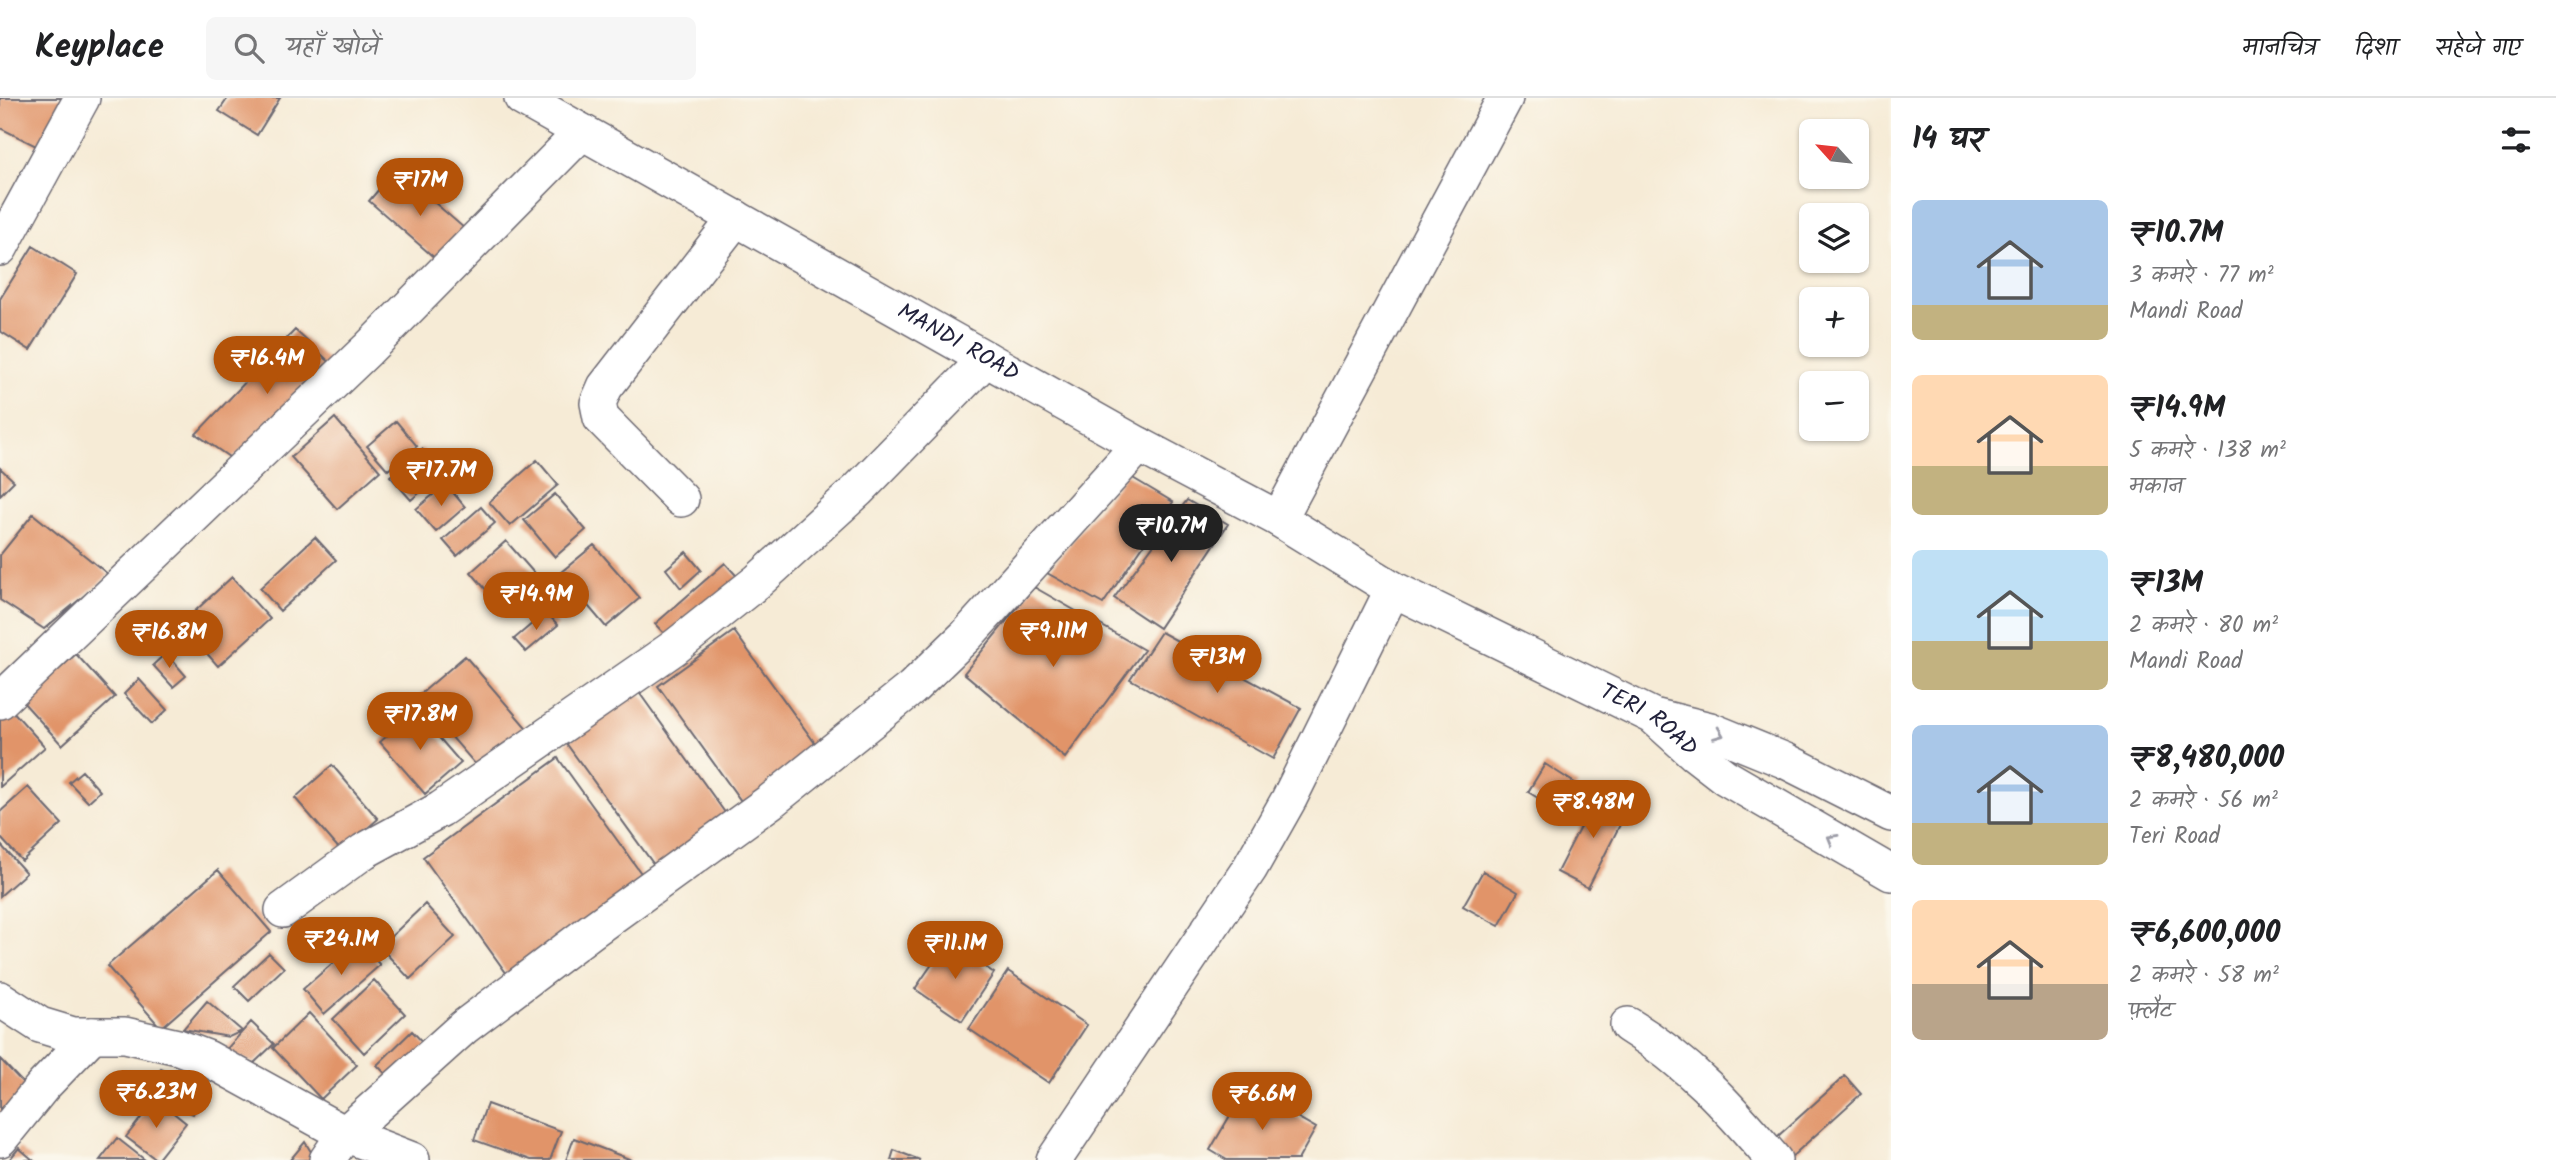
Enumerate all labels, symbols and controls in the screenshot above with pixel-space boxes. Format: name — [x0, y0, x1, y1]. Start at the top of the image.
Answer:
search box — [206, 17, 696, 80]
text: Keyplace — [35, 22, 164, 75]
text: यहाँ खोजें — [286, 27, 380, 69]
icon: search — [230, 29, 268, 67]
text: मानचित्र — [2242, 29, 2317, 68]
text: दिशा — [2355, 29, 2397, 68]
text: सहेजे गए — [2435, 29, 2521, 68]
text: 14 घर — [1912, 116, 1984, 164]
north arrow — [1799, 119, 1869, 189]
map controls — [1799, 119, 1869, 441]
icon: filters — [2497, 121, 2535, 159]
pin: ₹17M — [379, 158, 461, 218]
text: ₹17M — [392, 163, 448, 199]
button: layers — [1799, 203, 1869, 273]
text: ₹10.7M — [2129, 210, 2224, 258]
icon: home — [1968, 228, 2052, 312]
text: 3 कमरे · 77 m² — [2129, 258, 2274, 294]
button: + — [1799, 287, 1869, 357]
street label: MANDI ROAD — [890, 294, 1026, 392]
text: Mandi Road — [2129, 294, 2242, 330]
pin: ₹16.4M — [210, 336, 324, 396]
text: ₹16.4M — [230, 341, 304, 377]
button: − — [1799, 371, 1869, 441]
text: ₹14.9M — [2129, 385, 2225, 433]
icon: home — [1968, 403, 2052, 487]
text: 5 कमरे · 138 m² — [2129, 433, 2286, 469]
pin: ₹17.7M — [384, 448, 498, 508]
text: ₹17.7M — [405, 453, 477, 489]
text: मकान — [2129, 469, 2183, 505]
pin: ₹10.7M — [1114, 504, 1228, 564]
text: ₹10.7M — [1135, 509, 1207, 545]
text: ₹13M — [2129, 560, 2203, 608]
pin: ₹14.9M — [479, 573, 593, 632]
text: ₹14.9M — [499, 577, 573, 613]
icon: home — [1968, 578, 2052, 662]
text: 2 कमरे · 80 m² — [2129, 608, 2278, 644]
pin: ₹16.8M — [112, 610, 226, 670]
pin: ₹9.11M — [996, 610, 1110, 669]
text: ₹9.11M — [1019, 614, 1087, 650]
text: ₹16.8M — [131, 615, 207, 651]
pin: ₹13M — [1176, 636, 1258, 695]
text: ₹13M — [1189, 640, 1245, 676]
text: Mandi Road — [2129, 644, 2242, 680]
street label: TERI ROAD — [1594, 675, 1706, 766]
pin: ₹17.8M — [363, 692, 477, 752]
text: ₹17.8M — [383, 697, 457, 733]
one-way arrow — [1712, 725, 1724, 739]
text: ₹8,480,000 — [2129, 735, 2284, 783]
icon: home — [1968, 753, 2052, 837]
pin: ₹8.48M — [1536, 780, 1650, 840]
text: 2 कमरे · 56 m² — [2129, 783, 2278, 819]
text: ₹8.48M — [1552, 785, 1634, 821]
text: Teri Road — [2129, 819, 2220, 855]
one-way arrow — [1827, 834, 1839, 847]
text: ₹6,600,000 — [2129, 910, 2280, 958]
pin: ₹24.1M — [284, 918, 398, 977]
text: ₹24.1M — [303, 922, 379, 958]
pin: ₹11.1M — [898, 922, 1012, 981]
text: ₹11.1M — [923, 926, 987, 962]
icon: home — [1968, 928, 2052, 1012]
text: 2 कमरे · 58 m² — [2129, 958, 2279, 994]
text: फ़्लैट — [2129, 994, 2173, 1030]
pin: ₹6.23M — [99, 1070, 213, 1130]
pin: ₹6.6M — [1213, 1072, 1311, 1132]
text: ₹6.23M — [115, 1075, 197, 1111]
text: ₹6.6M — [1228, 1077, 1296, 1113]

